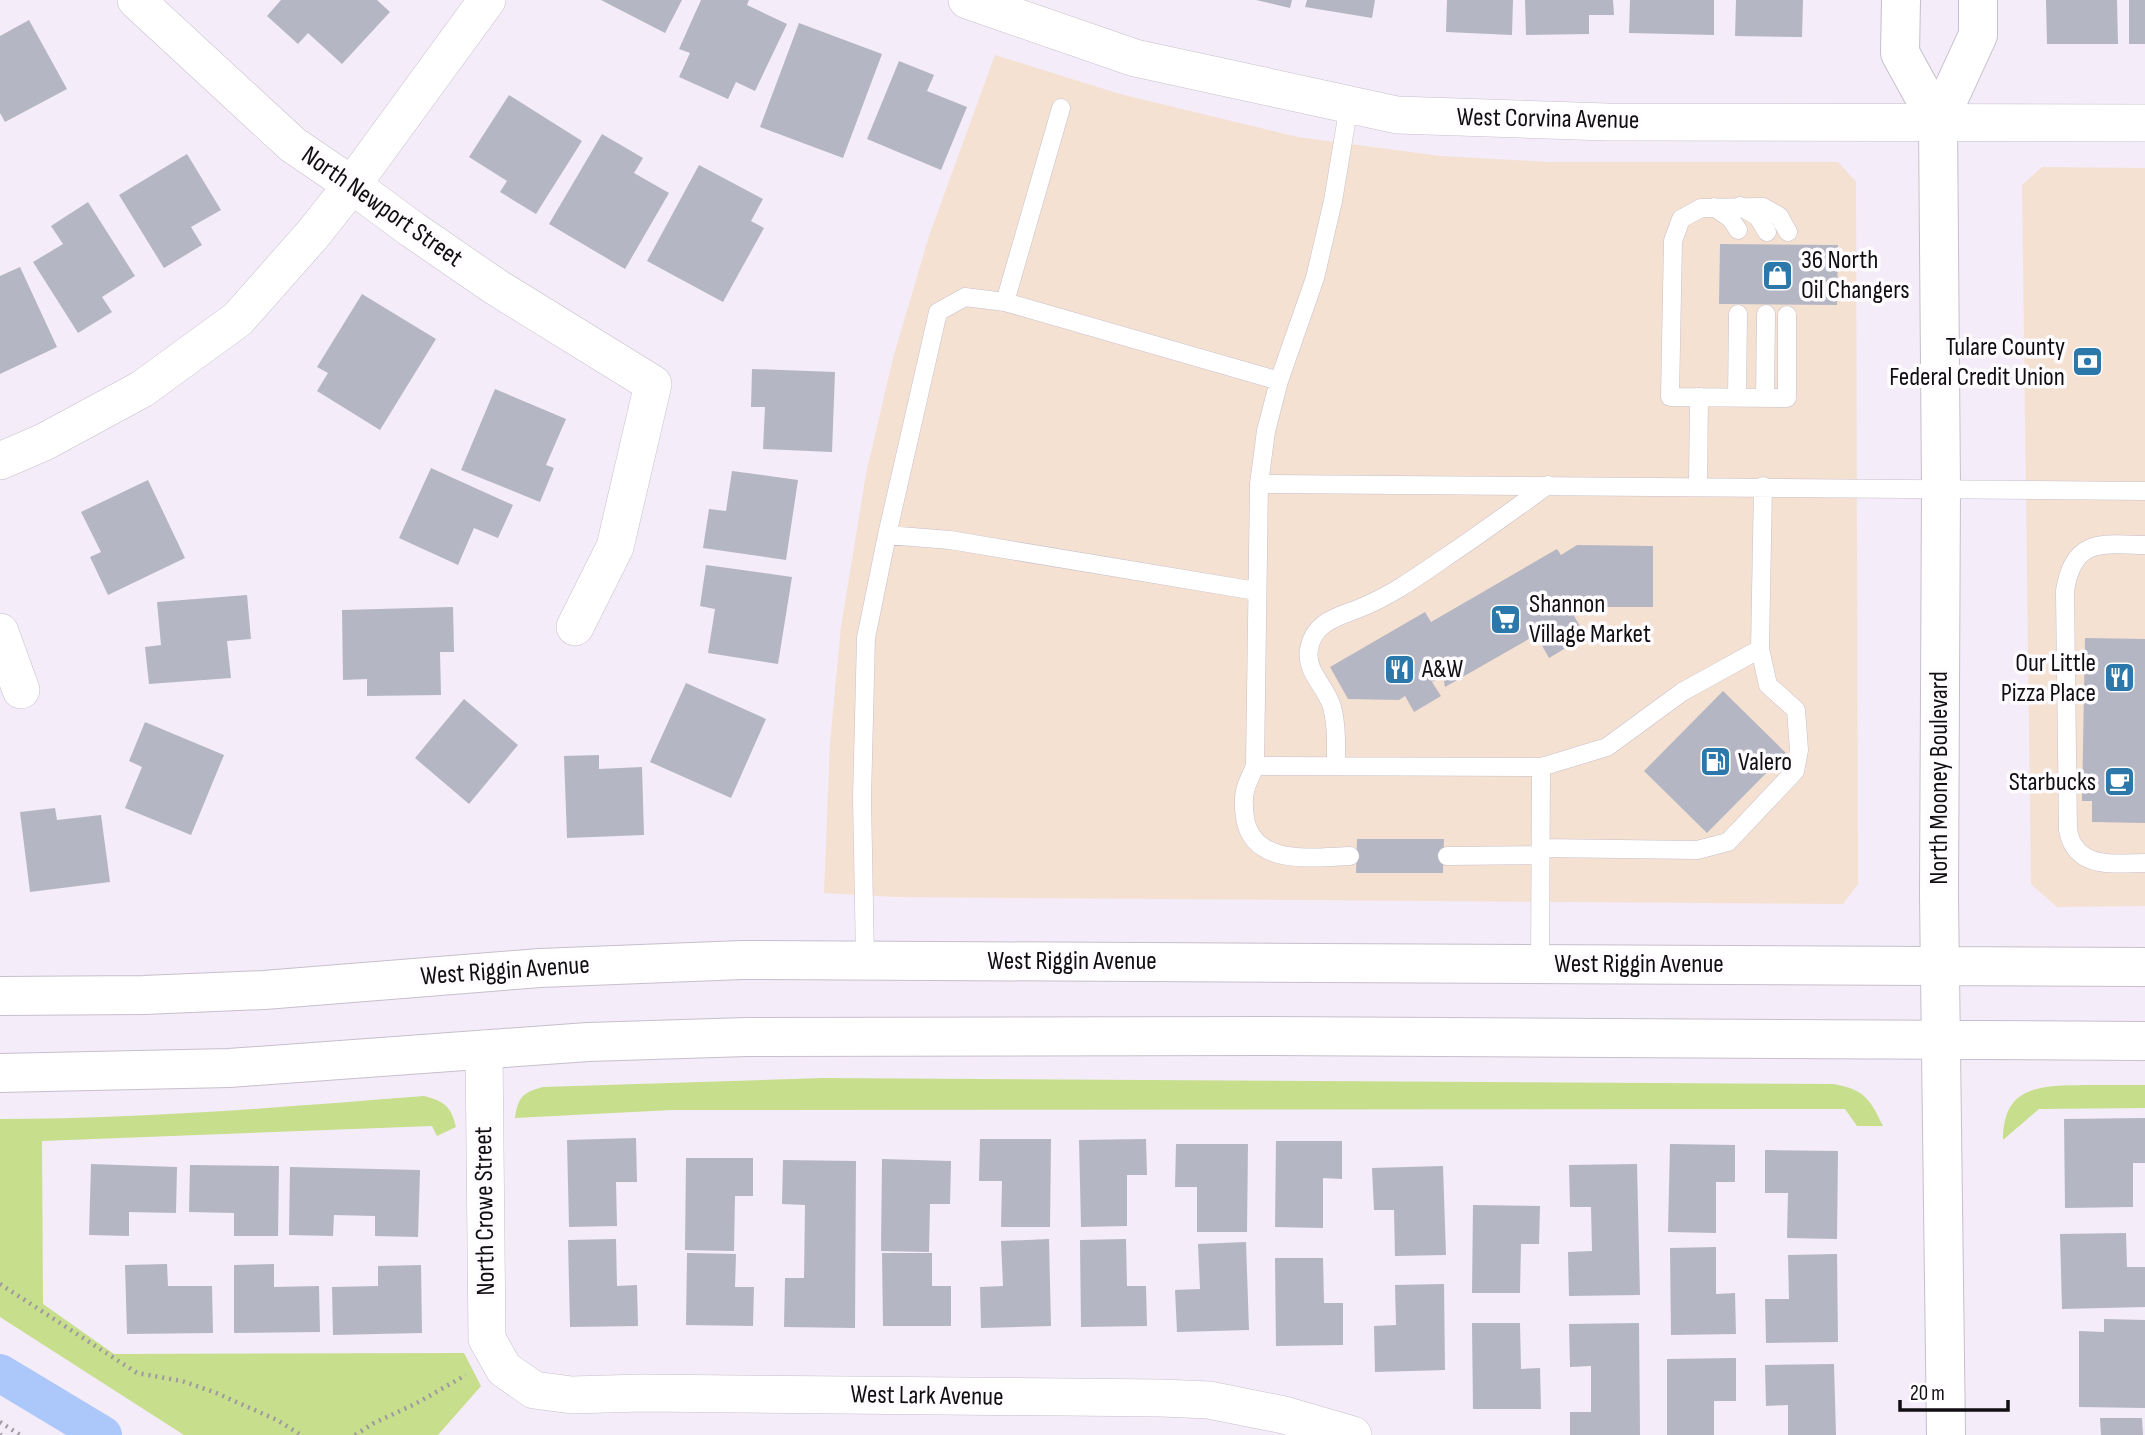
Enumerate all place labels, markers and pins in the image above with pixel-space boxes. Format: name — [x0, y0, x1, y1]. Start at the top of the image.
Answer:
place label: 36 North Oil Changers — [1801, 245, 1910, 306]
shop icon: 36 North Oil Changers — [1761, 258, 1795, 292]
place label: Tulare County Federal Credit Union — [1889, 332, 2065, 393]
bank icon: Tulare County Federal Credit Union — [2071, 345, 2105, 379]
place label: Shannon Village Market — [1529, 589, 1651, 650]
supermarket icon: Shannon Village Market — [1489, 602, 1523, 636]
place label: Our Little Pizza Place — [2001, 648, 2096, 709]
restaurant icon: A&W — [1382, 652, 1416, 686]
place label: A&W — [1421, 654, 1463, 685]
restaurant icon: Our Little Pizza Place — [2102, 661, 2136, 695]
fuel station icon: Valero — [1698, 745, 1732, 779]
place label: Valero — [1738, 747, 1792, 778]
cafe icon: Starbucks — [2102, 765, 2136, 799]
place label: Starbucks — [2009, 767, 2096, 798]

